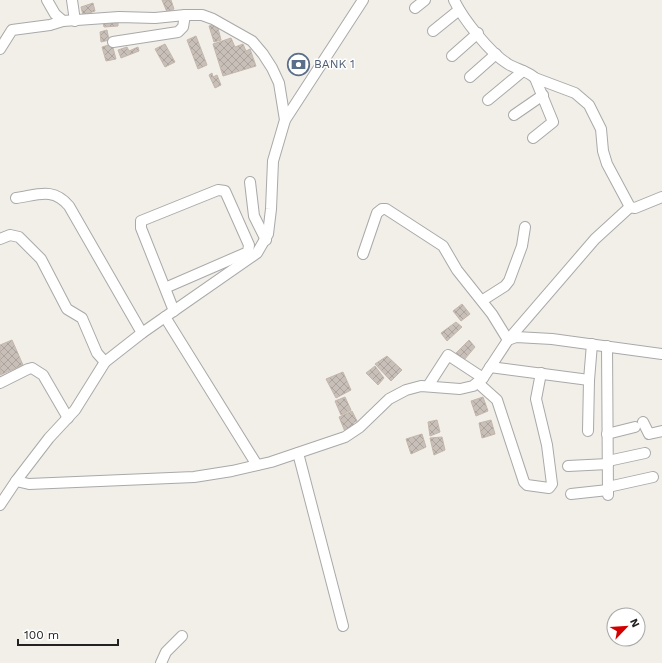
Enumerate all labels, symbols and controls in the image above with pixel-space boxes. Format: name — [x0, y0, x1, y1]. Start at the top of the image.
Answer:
bank icon: BANK 1 — [285, 51, 311, 77]
place label: BANK 1 — [314, 57, 355, 71]
north arrow — [606, 607, 646, 647]
text: N — [627, 617, 642, 629]
scale bar — [18, 621, 118, 647]
text: 100 m — [24, 628, 59, 642]

